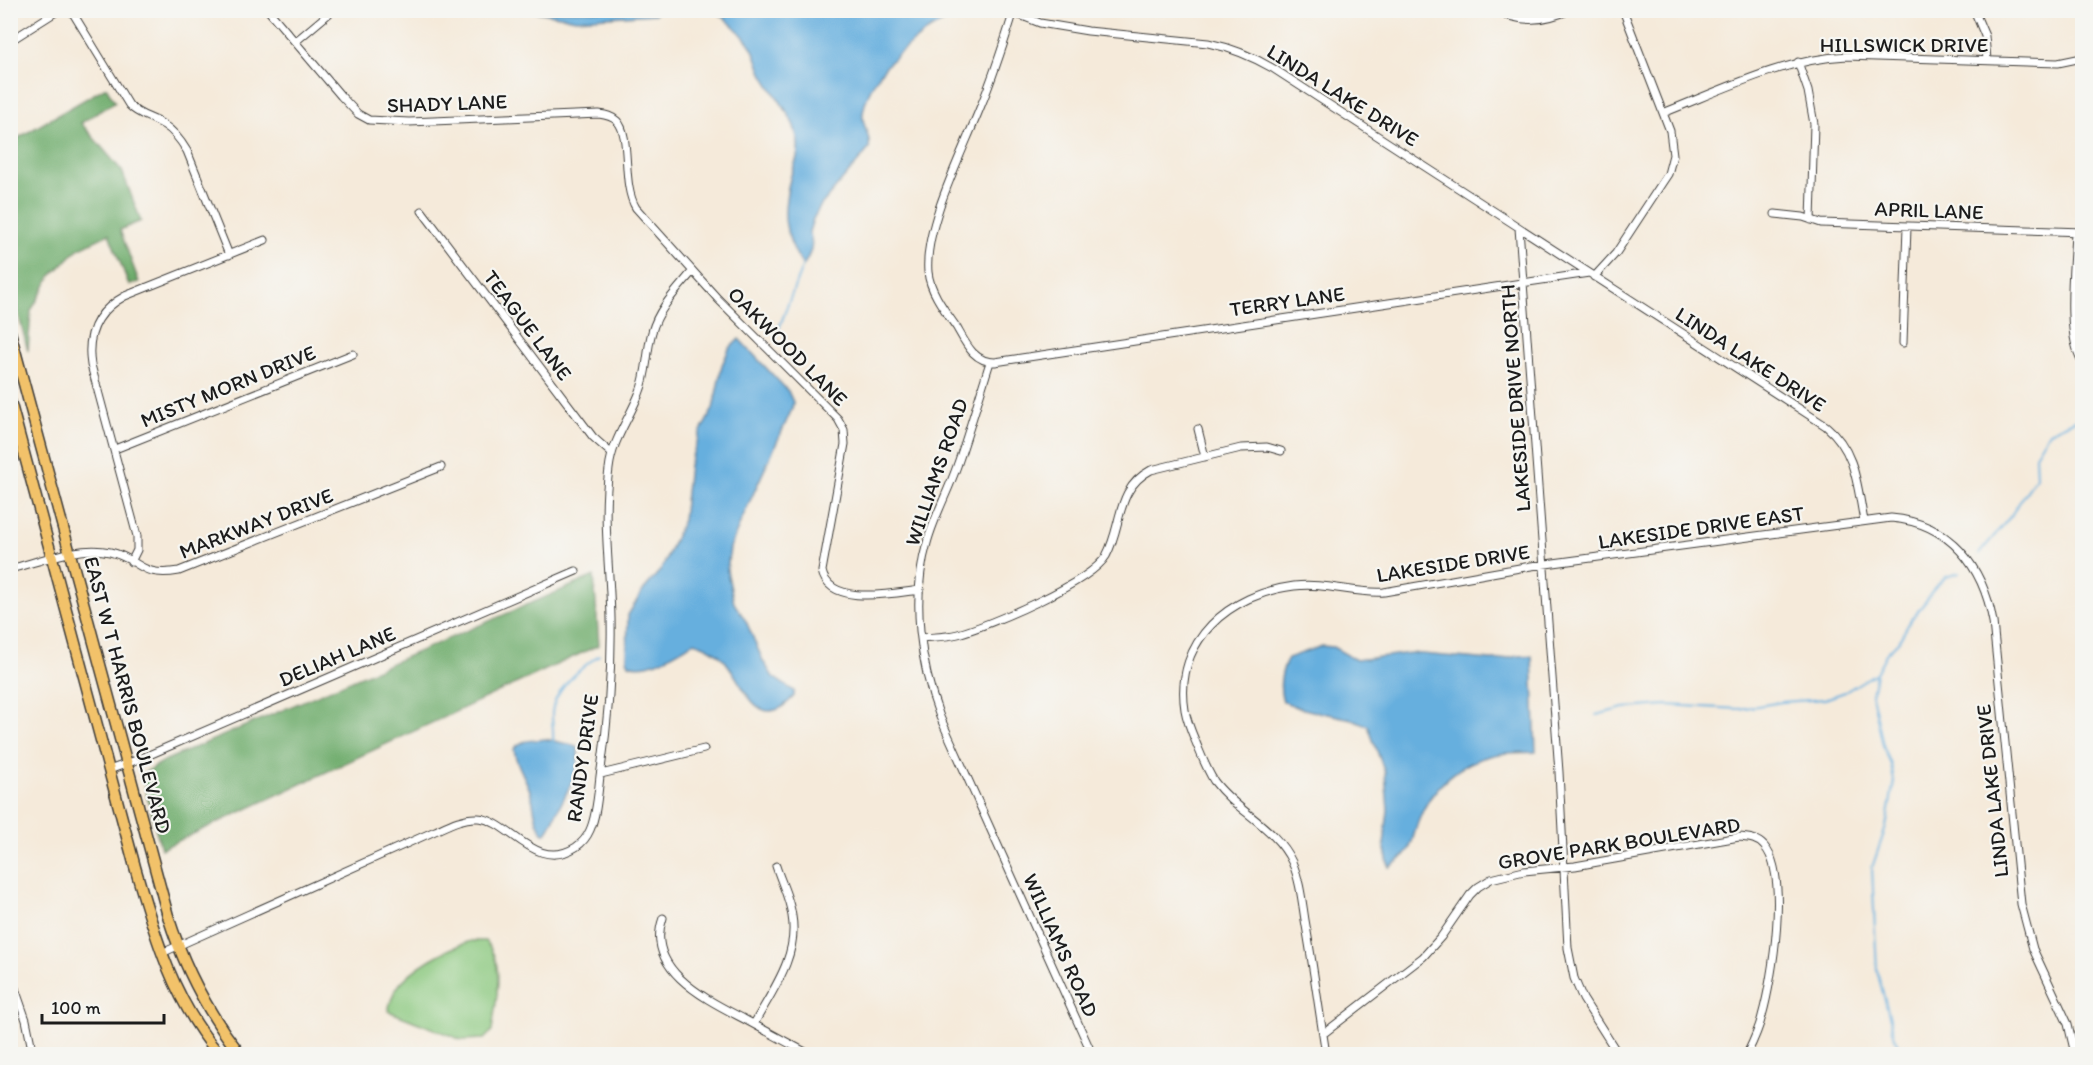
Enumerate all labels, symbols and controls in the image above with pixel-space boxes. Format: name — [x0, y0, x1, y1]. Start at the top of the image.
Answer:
street label: HILLSWICK DRIVE — [1820, 32, 1988, 57]
street label: LINDA LAKE DRIVE — [1263, 38, 1423, 152]
street label: SHADY LANE — [387, 88, 507, 118]
street label: APRIL LANE — [1874, 196, 1984, 224]
street label: TEAGUE LANE — [478, 265, 578, 385]
street label: OAKWOOD LANE — [723, 281, 853, 411]
street label: TERRY LANE — [1228, 281, 1346, 321]
street label: LAKESIDE DRIVE NORTH — [1495, 283, 1535, 513]
street label: LINDA LAKE DRIVE — [1671, 301, 1831, 417]
street label: MISTY MORN DRIVE — [137, 339, 319, 433]
street label: WILLIAMS ROAD — [899, 395, 973, 549]
street label: MARKWAY DRIVE — [176, 482, 336, 564]
street label: LAKESIDE DRIVE EAST — [1596, 500, 1806, 554]
street label: LAKESIDE DRIVE — [1375, 539, 1531, 587]
street label: EAST W T HARRIS BOULEVARD — [79, 554, 177, 836]
street label: DELIAH LANE — [275, 620, 399, 692]
street label: RANDY DRIVE — [561, 692, 603, 824]
street label: LINDA LAKE DRIVE — [1970, 703, 2014, 879]
street label: GROVE PARK BOULEVARD — [1496, 811, 1742, 875]
street label: WILLIAMS ROAD — [1018, 869, 1104, 1021]
scale bar — [42, 987, 164, 1025]
text: 100 m — [51, 997, 101, 1019]

